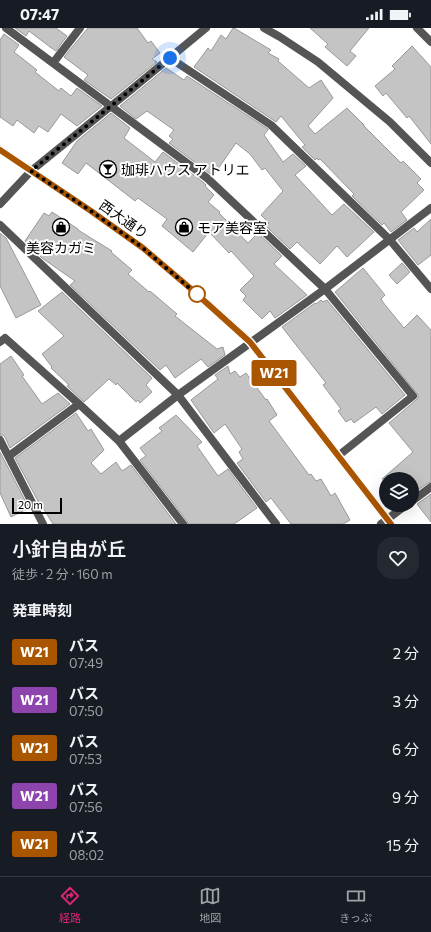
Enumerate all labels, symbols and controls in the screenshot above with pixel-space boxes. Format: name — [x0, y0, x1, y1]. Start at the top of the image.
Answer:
text: 07:47 — [20, 5, 59, 23]
your location — [160, 48, 180, 68]
bar icon: 珈琲ハウス アトリエ — [98, 159, 118, 179]
place label: 珈琲ハウス アトリエ — [121, 161, 250, 178]
street label: 西大通り — [96, 196, 152, 242]
shop icon: 美容カガミ — [51, 217, 71, 237]
shop icon: モア美容室 — [174, 217, 194, 237]
place label: モア美容室 — [197, 219, 267, 236]
place label: 美容カガミ — [26, 239, 96, 256]
unlabelled marker — [188, 285, 206, 303]
line badge: W21 — [251, 360, 297, 386]
text: W21 — [260, 364, 288, 381]
map controls — [379, 472, 419, 512]
button: layers — [379, 472, 419, 512]
scale bar — [12, 496, 62, 515]
text: 20 m — [18, 498, 43, 511]
text: 小針自由が丘 — [12, 537, 126, 560]
button: heart — [377, 537, 419, 579]
text: 徒歩 · 2 分 · 160 m — [12, 566, 113, 582]
text: 発車時刻 — [12, 601, 72, 619]
text: バス — [69, 636, 99, 654]
text: W21 — [20, 643, 49, 660]
text: 2 分 — [393, 644, 419, 662]
text: 07:49 — [69, 655, 103, 671]
text: バス — [69, 684, 99, 702]
text: W21 — [20, 691, 49, 708]
text: 3 分 — [393, 692, 419, 710]
text: 07:50 — [69, 703, 103, 719]
text: バス — [69, 732, 99, 750]
text: W21 — [20, 739, 49, 756]
text: 6 分 — [392, 740, 419, 758]
text: 07:53 — [69, 751, 102, 767]
text: バス — [69, 780, 99, 798]
text: W21 — [20, 787, 49, 804]
text: 9 分 — [392, 788, 419, 806]
text: 07:56 — [69, 799, 103, 815]
text: バス — [69, 828, 99, 846]
text: W21 — [20, 835, 49, 852]
text: 15 分 — [386, 836, 419, 854]
text: 08:02 — [69, 847, 104, 863]
tab: 経路 — [59, 885, 81, 925]
tab: 地図 — [199, 885, 221, 925]
tab: きっぷ — [339, 885, 372, 925]

